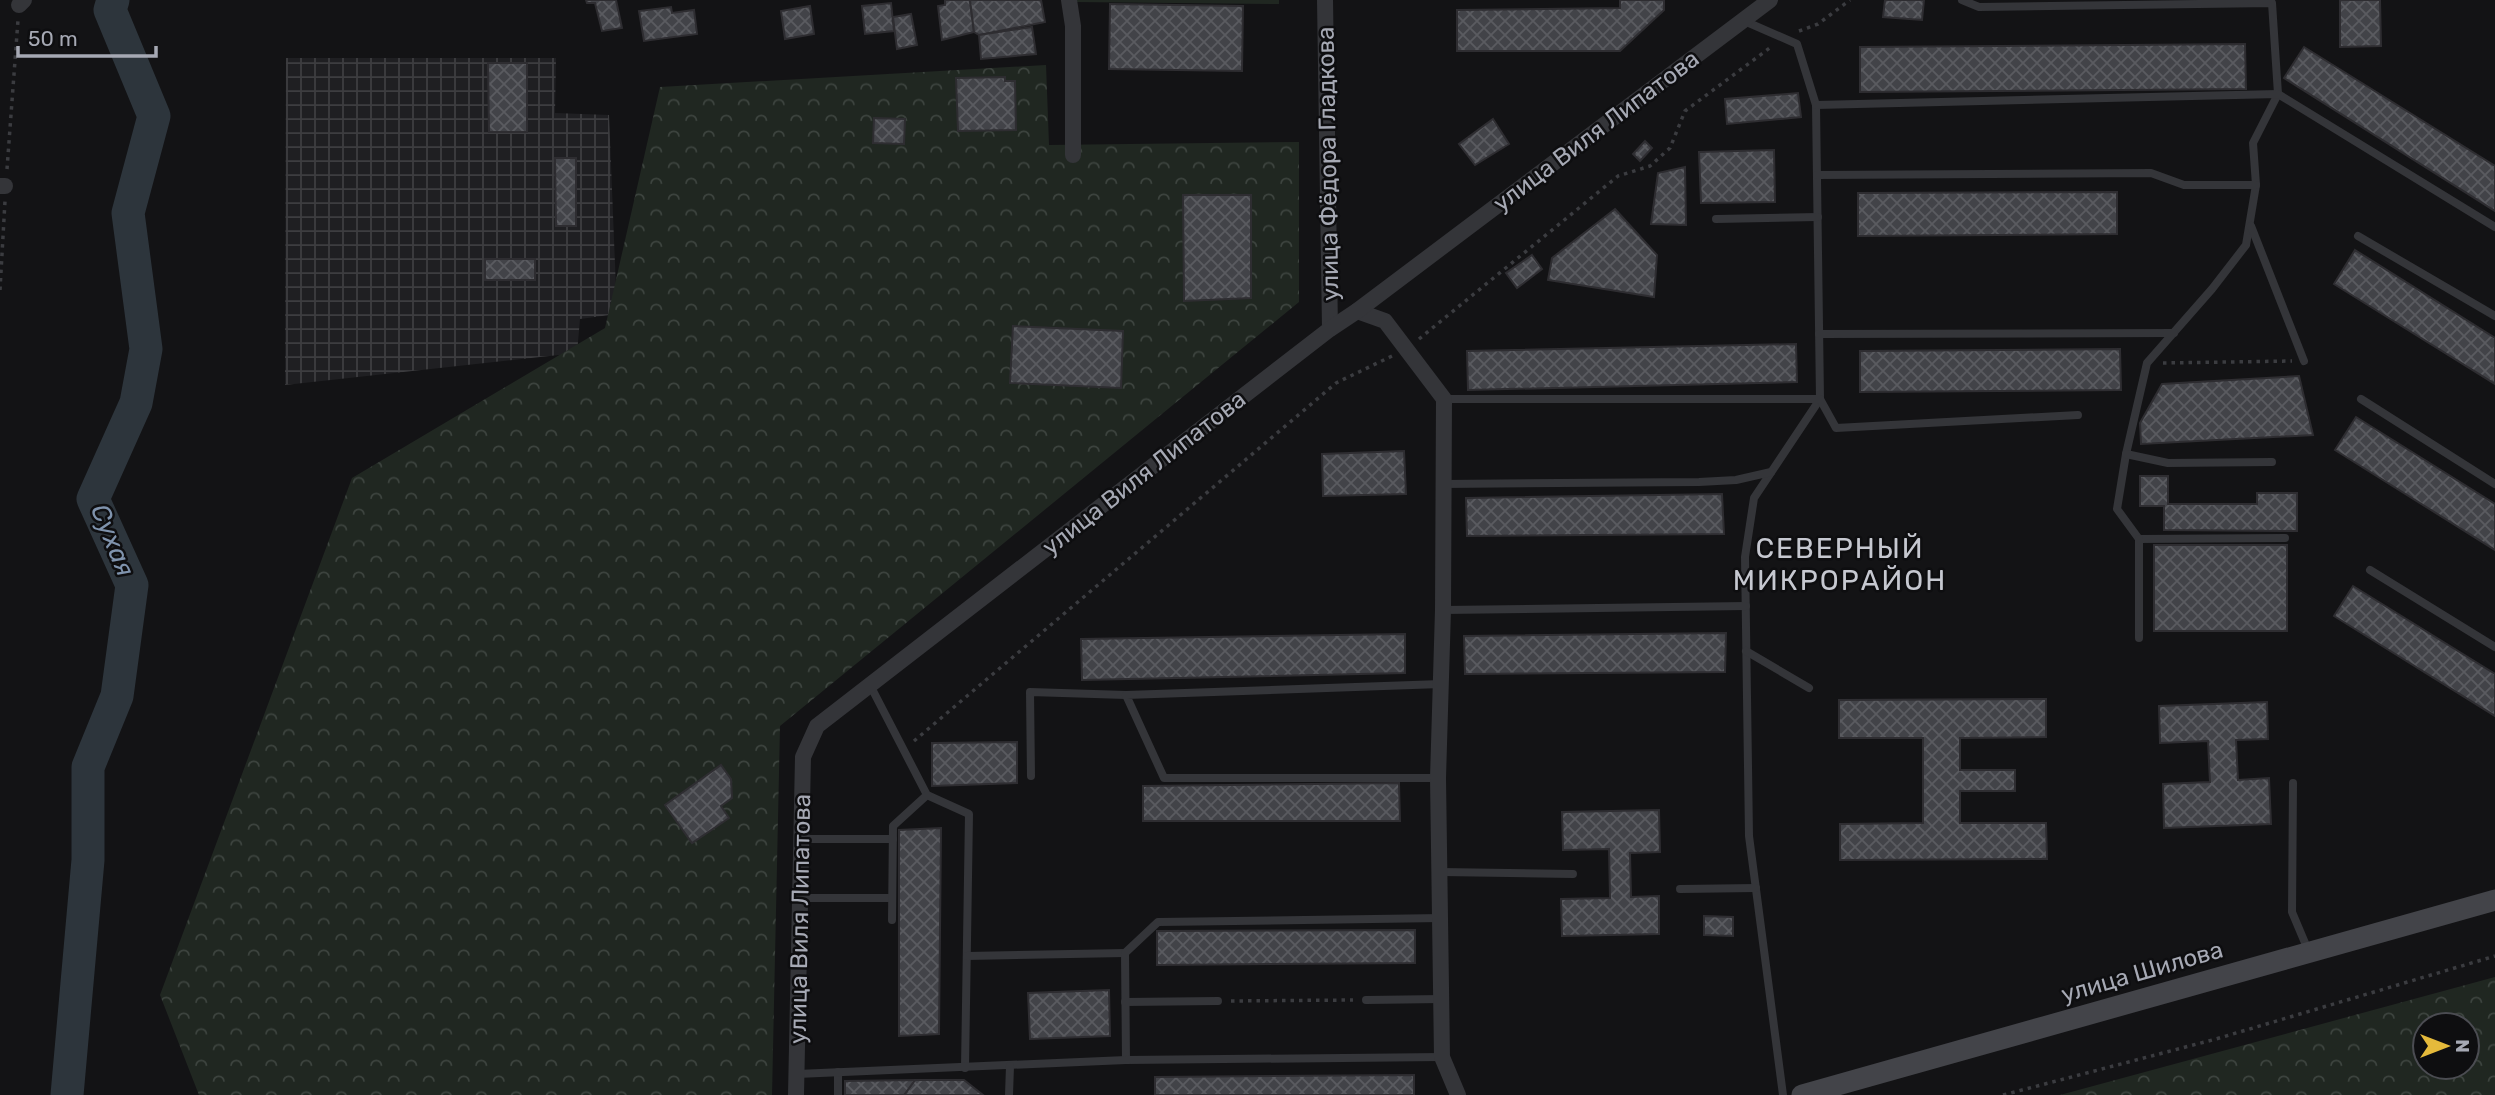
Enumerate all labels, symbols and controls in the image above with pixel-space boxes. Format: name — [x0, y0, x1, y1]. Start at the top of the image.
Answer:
scale bar — [18, 14, 156, 58]
text: 50 m — [28, 26, 78, 51]
street label: улица Фёдора Гладкова — [1312, 27, 1344, 301]
street label: улица Виля Липатова — [1488, 45, 1704, 217]
street label: улица Виля Липатова — [1037, 385, 1251, 561]
water label: Сухая — [84, 500, 141, 581]
district label: СЕВЕРНЫЙ МИКРОРАЙОН — [1733, 532, 1947, 597]
street label: улица Виля Липатова — [784, 794, 816, 1044]
street label: улица Шилова — [2058, 936, 2226, 1008]
north arrow — [2411, 1011, 2481, 1081]
text: N — [2451, 1039, 2474, 1053]

